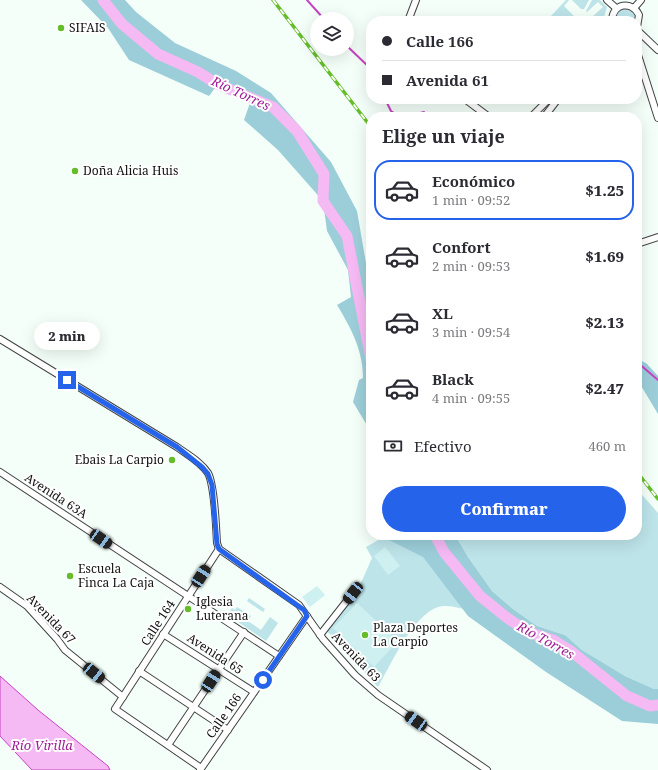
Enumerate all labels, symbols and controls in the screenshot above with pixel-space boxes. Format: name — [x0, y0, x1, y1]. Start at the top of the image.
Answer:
map controls — [310, 12, 354, 56]
button: layers — [310, 12, 354, 56]
place label: SIFAIS — [69, 19, 106, 36]
marker: SIFAIS — [56, 23, 66, 33]
text: Calle 166 — [406, 31, 474, 51]
text: Avenida 61 — [406, 70, 489, 90]
water label: Río Torres — [208, 71, 273, 114]
text: Elige un viaje — [382, 124, 505, 148]
place label: Doña Alicia Huis — [83, 162, 178, 179]
marker: Doña Alicia Huis — [70, 166, 80, 176]
text: Económico — [432, 171, 515, 191]
icon: car — [384, 172, 420, 208]
text: $1.25 — [585, 180, 624, 200]
text: 1 min · 09:52 — [432, 191, 510, 209]
text: Confort — [432, 237, 491, 257]
icon: car — [384, 238, 420, 274]
text: $1.69 — [585, 246, 624, 266]
text: 2 min · 09:53 — [432, 257, 510, 275]
text: XL — [432, 303, 453, 323]
icon: car — [384, 304, 420, 340]
text: $2.13 — [585, 312, 624, 332]
callout: 2 min — [34, 322, 100, 350]
text: 3 min · 09:54 — [432, 323, 510, 341]
text: 2 min — [48, 327, 86, 345]
text: Black — [432, 369, 474, 389]
icon: car — [384, 370, 420, 406]
route end — [58, 371, 76, 389]
text: $2.47 — [585, 378, 624, 398]
text: 4 min · 09:55 — [432, 389, 510, 407]
icon: cash — [382, 435, 404, 457]
text: Efectivo — [414, 436, 472, 456]
text: 460 m — [589, 437, 626, 455]
place label: Ebais La Carpio — [75, 451, 164, 468]
marker: Ebais La Carpio — [167, 455, 177, 465]
street label: Avenida 63A — [22, 469, 91, 523]
button: Confirmar — [382, 486, 626, 532]
car — [88, 527, 114, 551]
place label: Escuela Finca La Caja — [78, 560, 155, 591]
car — [189, 563, 213, 589]
marker: Escuela Finca La Caja — [65, 571, 75, 581]
car — [341, 580, 365, 606]
street label: Avenida 67 — [23, 590, 80, 648]
place label: Iglesia Luterana — [196, 593, 249, 624]
street label: Calle 164 — [136, 596, 179, 649]
marker: Iglesia Luterana — [183, 604, 193, 614]
water label: Río Torres — [513, 616, 578, 663]
place label: Plaza Deportes La Carpio — [373, 619, 458, 650]
street label: Avenida 63 — [328, 628, 385, 686]
street label: Avenida 65 — [184, 629, 246, 678]
marker: Plaza Deportes La Carpio — [360, 630, 370, 640]
car — [81, 661, 107, 685]
car — [199, 668, 223, 694]
route start — [254, 671, 272, 689]
street label: Calle 166 — [202, 690, 245, 742]
car — [403, 709, 429, 733]
water label: Río Virilla — [10, 736, 73, 754]

